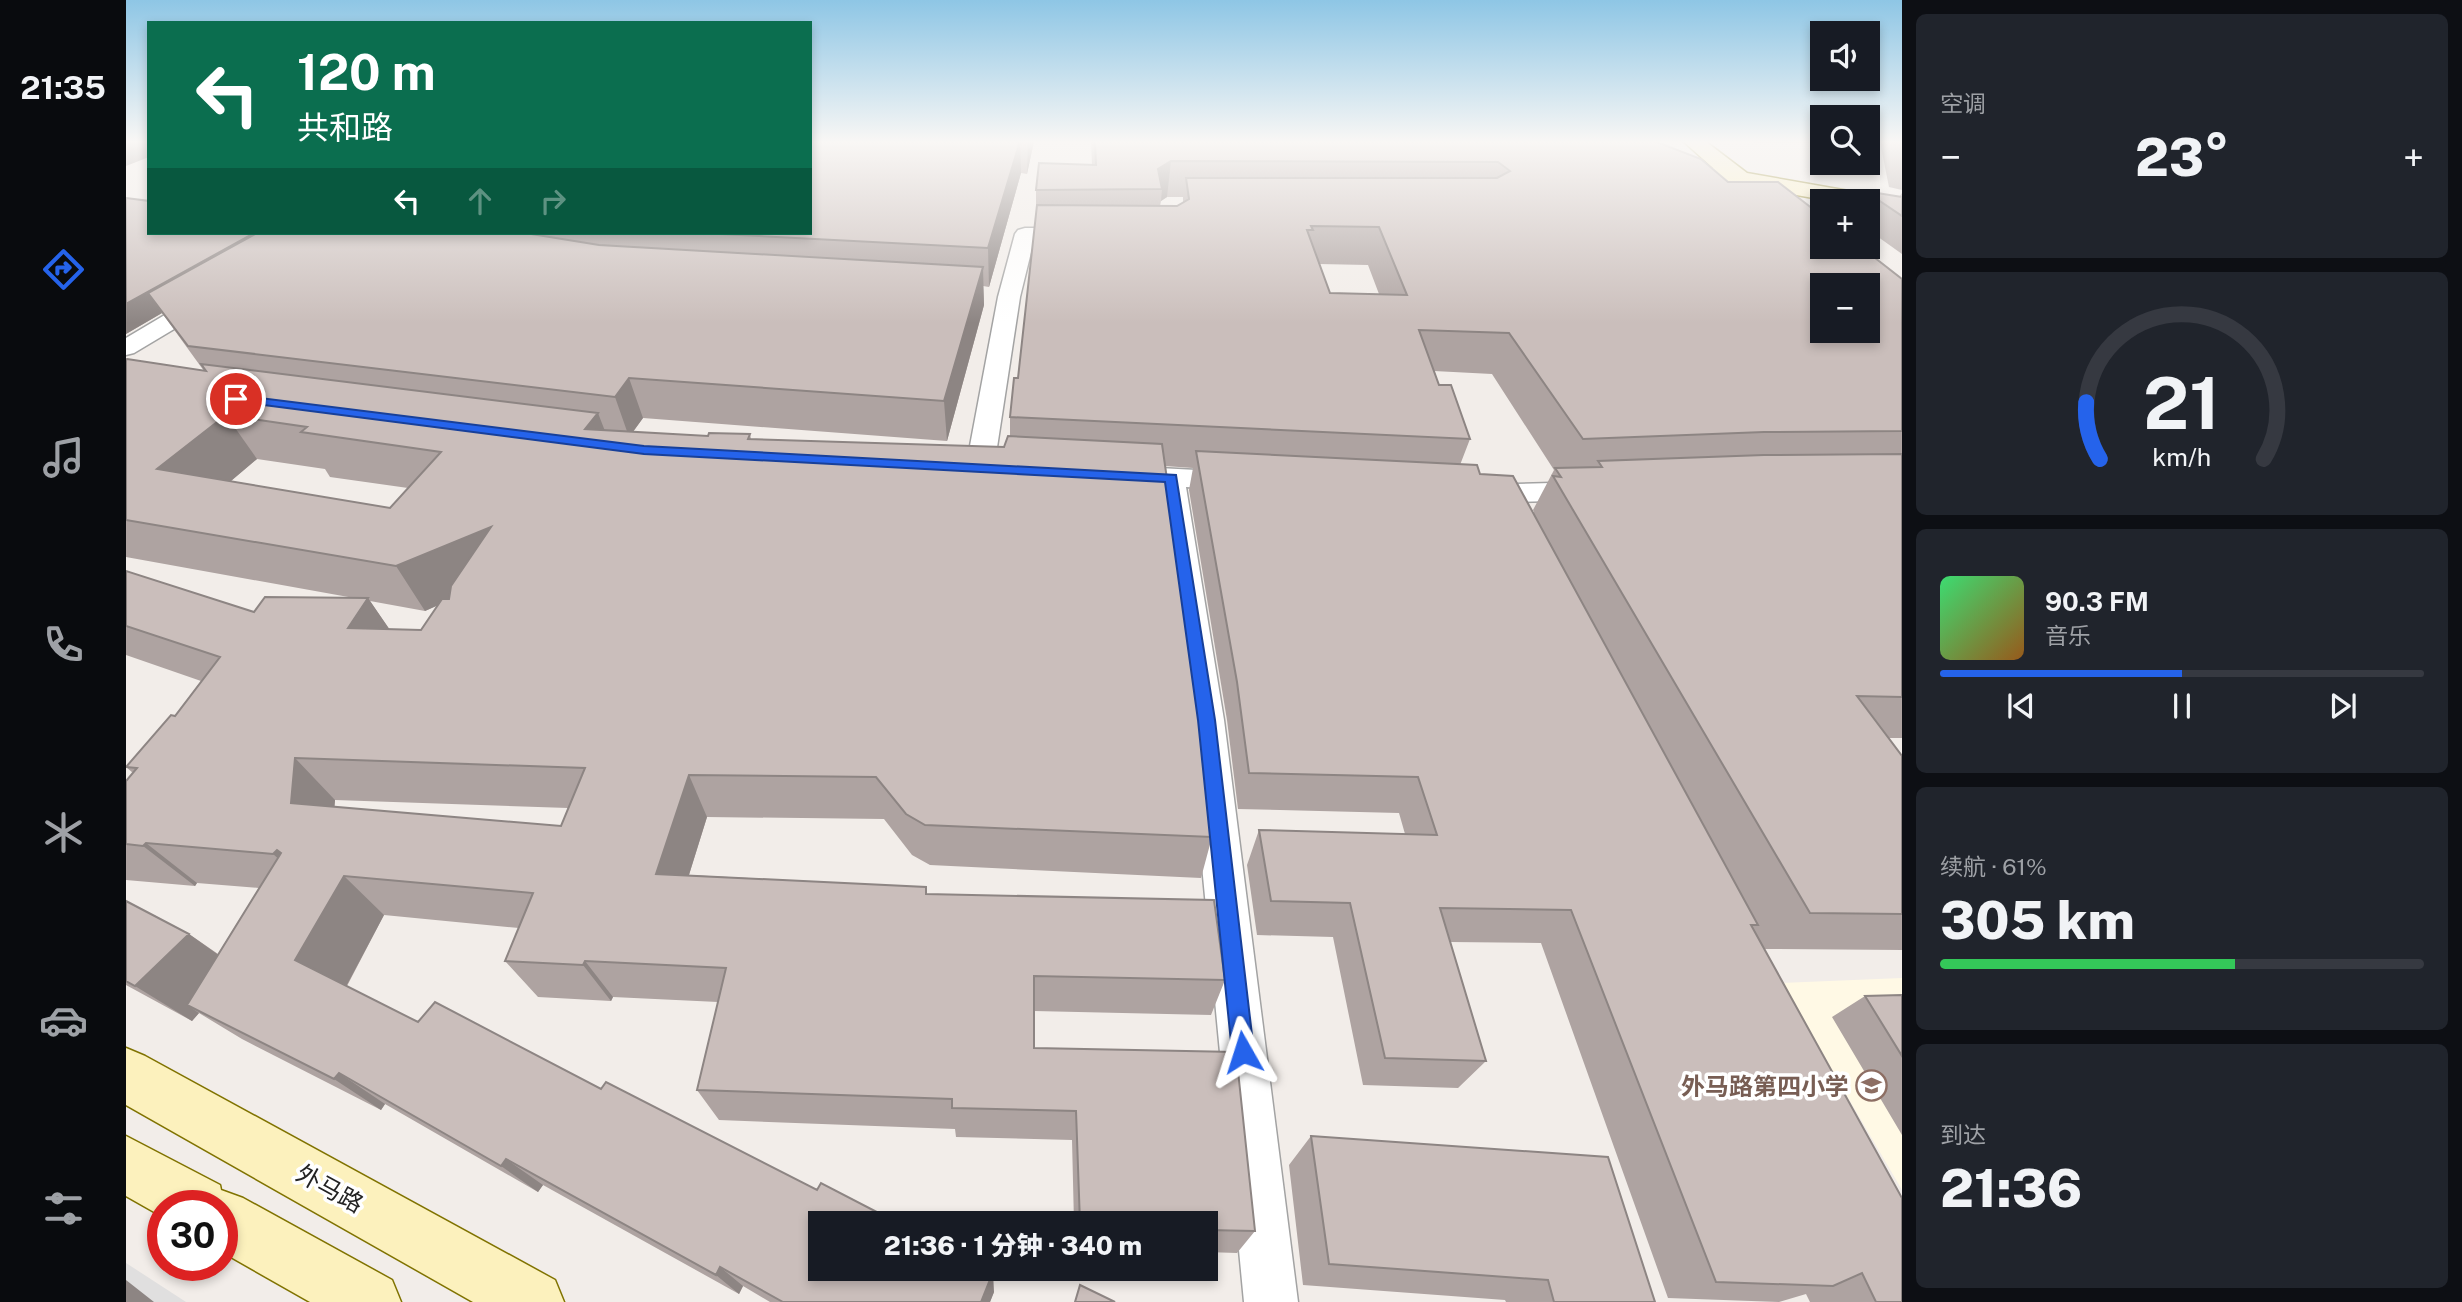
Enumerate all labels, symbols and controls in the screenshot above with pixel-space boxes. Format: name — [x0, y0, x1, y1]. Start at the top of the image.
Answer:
map controls — [1810, 21, 1880, 343]
button: sound — [1810, 21, 1880, 91]
text: 120 m — [297, 43, 436, 101]
icon: left — [182, 49, 273, 140]
text: 21:35 — [20, 69, 106, 106]
text: 空调 — [1940, 90, 1986, 117]
button: search — [1810, 105, 1880, 175]
text: 共和路 — [297, 109, 393, 146]
text: 23° — [2135, 127, 2229, 188]
text: − — [1940, 135, 1961, 180]
text: + — [2403, 135, 2424, 180]
icon: left — [388, 182, 426, 220]
icon: ahead — [461, 182, 499, 220]
icon: right — [534, 182, 572, 220]
button: + — [1810, 189, 1880, 259]
icon: directions — [39, 245, 88, 294]
button: − — [1810, 273, 1880, 343]
text: 21 — [2143, 361, 2221, 446]
pin — [206, 369, 266, 429]
icon: arrive — [217, 380, 255, 418]
icon: music — [39, 433, 88, 482]
text: km/h — [2153, 442, 2211, 472]
text: 90.3 FM — [2045, 586, 2149, 617]
icon: phone — [39, 620, 88, 669]
text: 音乐 — [2045, 622, 2091, 649]
icon: previous — [2002, 687, 2040, 725]
icon: pause — [2163, 687, 2201, 725]
icon: next — [2324, 687, 2362, 725]
icon: climate — [39, 808, 88, 857]
text: 续航 · 61% — [1940, 853, 2047, 880]
text: 305 km — [1940, 890, 2135, 951]
icon: car — [39, 996, 88, 1045]
position arrow — [1206, 1015, 1280, 1089]
school or university icon: 外马路第四小学 — [1855, 1069, 1889, 1103]
place label: 外马路第四小学 — [1681, 1072, 1849, 1100]
text: 到达 — [1940, 1121, 1986, 1148]
street label: 外马路 — [292, 1158, 368, 1218]
text: 21:36 — [1940, 1158, 2082, 1219]
icon: filters — [39, 1184, 88, 1233]
speed limit sign: 30 — [147, 1190, 238, 1281]
text: 21:36 · 1 分钟 · 340 m — [884, 1230, 1142, 1261]

